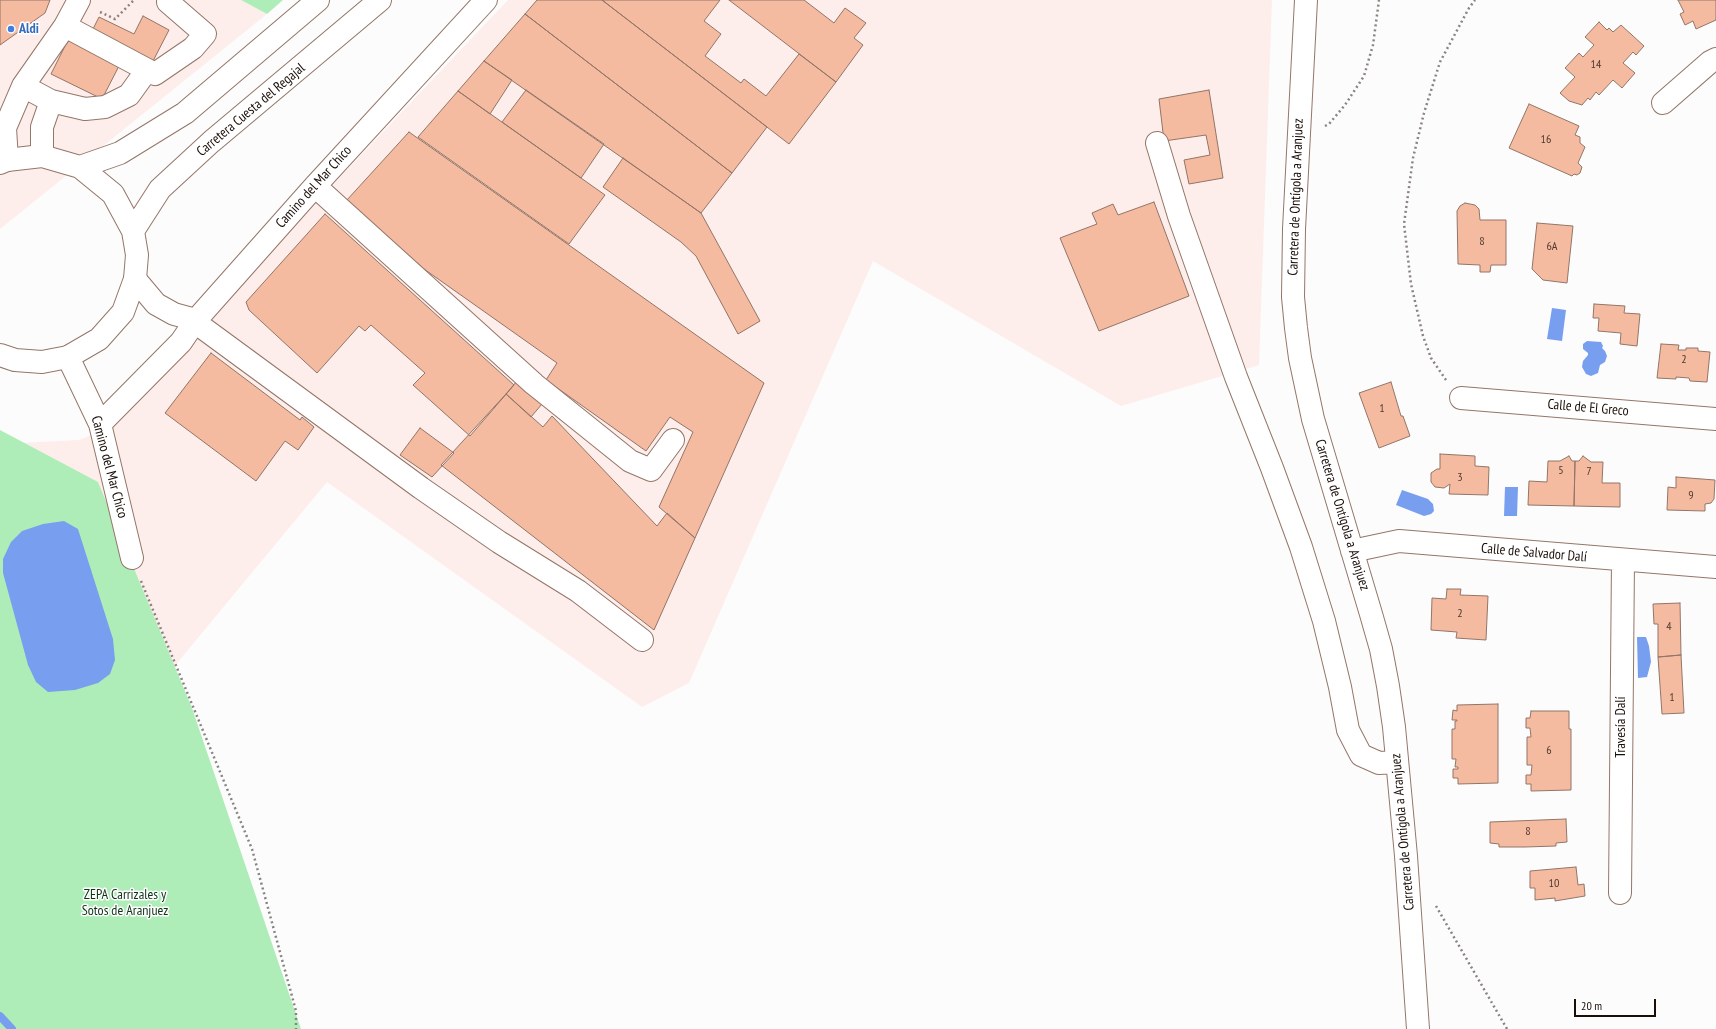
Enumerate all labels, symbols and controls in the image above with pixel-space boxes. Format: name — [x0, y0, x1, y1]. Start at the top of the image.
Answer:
place label: Aldi — [19, 21, 39, 37]
marker: Aldi — [6, 24, 16, 34]
house number: 14 — [1591, 58, 1601, 72]
street label: Carretera Cuesta del Regajal — [194, 60, 308, 160]
street label: Carretera de Ontígola a Aranjuez — [1285, 118, 1307, 276]
house number: 16 — [1541, 133, 1551, 147]
street label: Camino del Mar Chico — [273, 142, 355, 232]
house number: 8 — [1479, 235, 1485, 249]
house number: 6A — [1546, 240, 1558, 254]
house number: 2 — [1681, 353, 1687, 367]
street label: Calle de El Greco — [1547, 396, 1629, 420]
house number: 1 — [1379, 402, 1385, 416]
street label: Camino del Mar Chico — [87, 414, 131, 520]
street label: Carretera de Ontígola a Aranjuez — [1311, 437, 1373, 593]
house number: 5 — [1558, 464, 1564, 478]
house number: 7 — [1586, 465, 1592, 479]
house number: 3 — [1457, 471, 1463, 485]
house number: 9 — [1688, 489, 1694, 503]
street label: Calle de Salvador Dalí — [1480, 540, 1588, 566]
house number: 2 — [1457, 607, 1463, 621]
house number: 4 — [1666, 620, 1672, 634]
house number: 1 — [1669, 691, 1675, 705]
street label: Travesía Dalí — [1613, 696, 1629, 758]
house number: 6 — [1546, 744, 1552, 758]
street label: Carretera de Ontígola a Aranjuez — [1388, 753, 1418, 911]
house number: 8 — [1525, 825, 1531, 839]
house number: 10 — [1549, 877, 1559, 891]
park label: ZEPA Carrizales y Sotos de Aranjuez — [82, 887, 168, 920]
scale bar — [1576, 991, 1658, 1017]
text: 20 m — [1581, 998, 1602, 1013]

